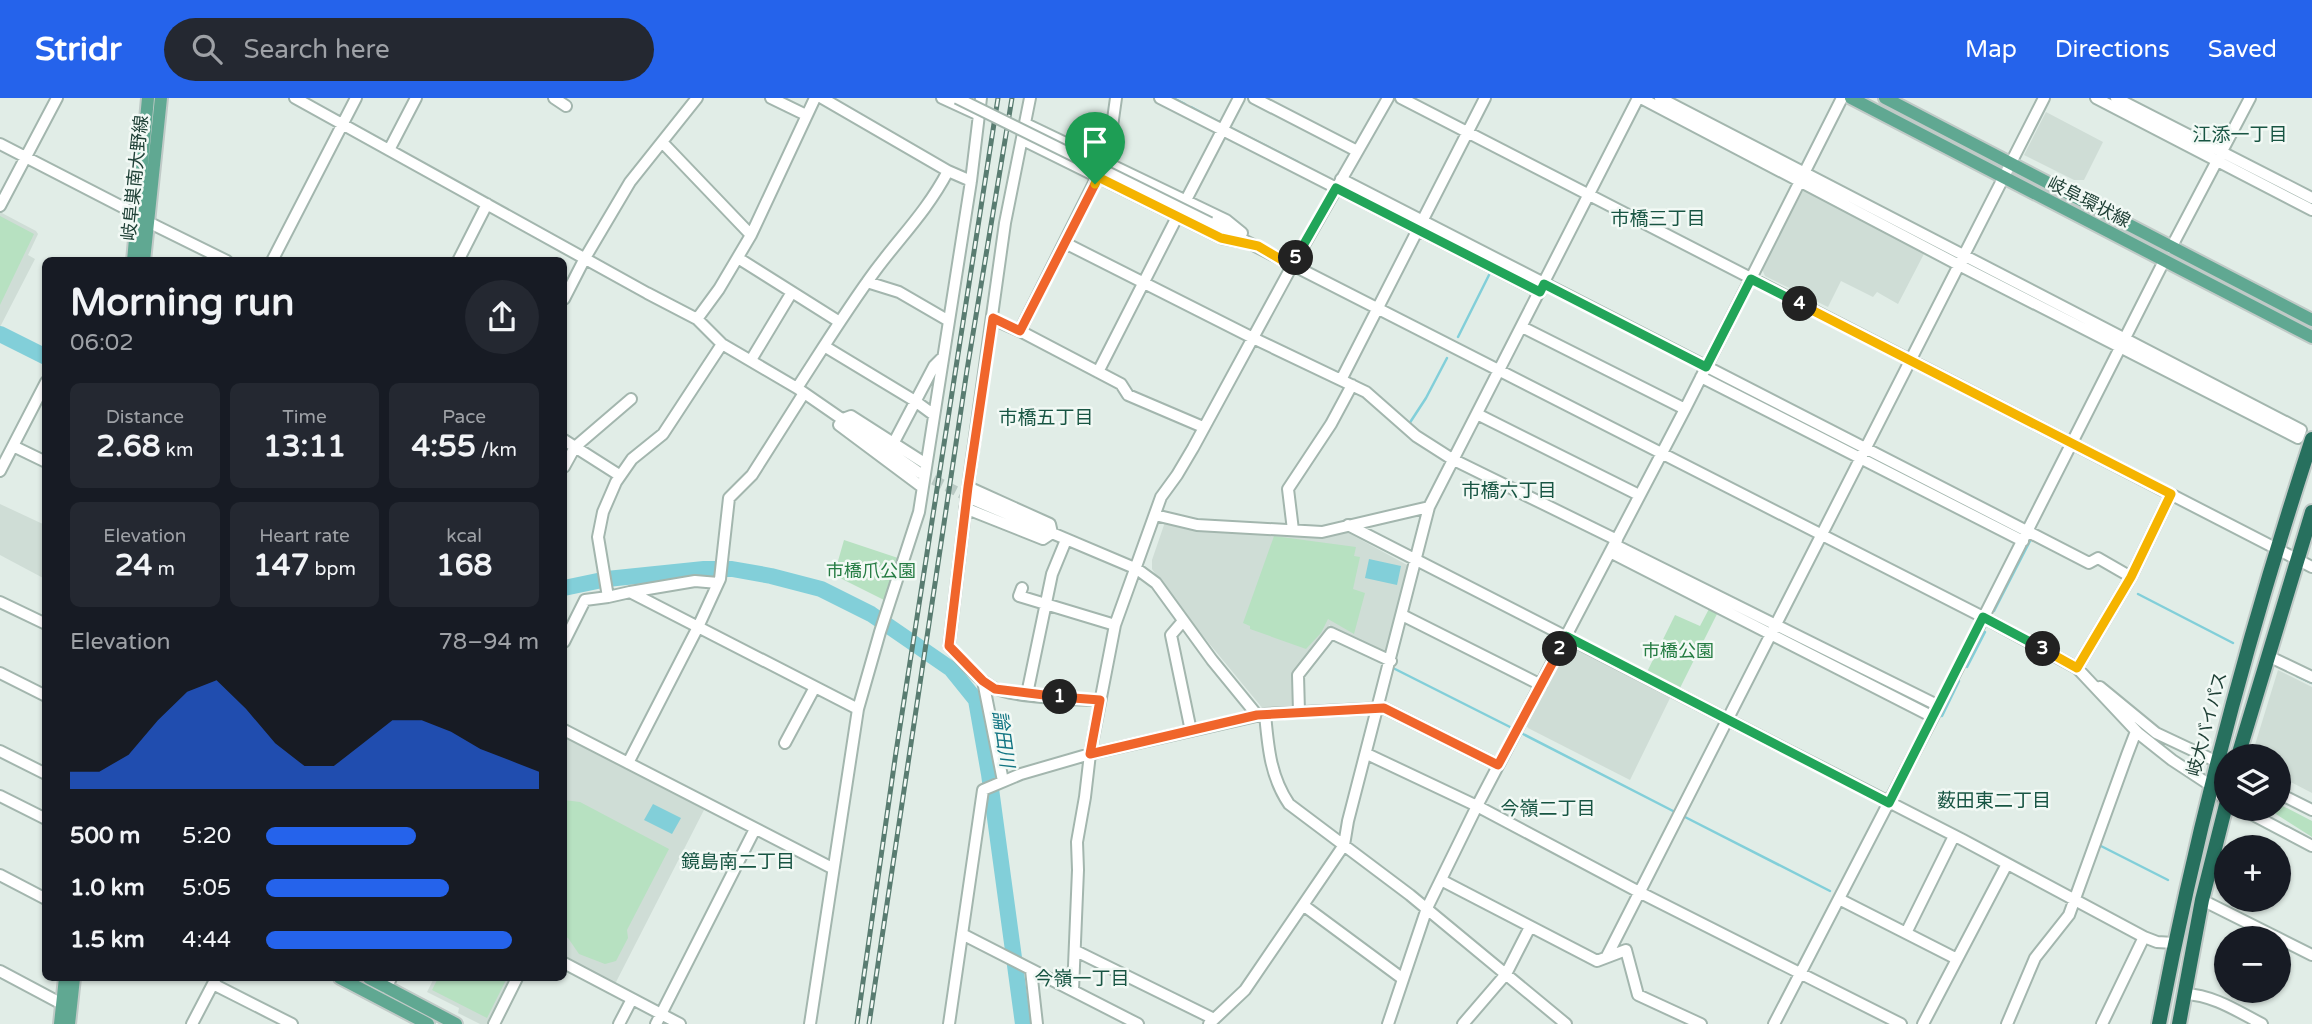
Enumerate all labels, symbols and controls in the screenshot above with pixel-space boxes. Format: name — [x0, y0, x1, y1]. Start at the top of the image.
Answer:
search box — [164, 18, 654, 81]
text: Stridr — [35, 30, 122, 69]
icon: search — [188, 30, 226, 68]
text: Search here — [244, 34, 390, 65]
text: Map — [1965, 35, 2017, 64]
text: Directions — [2055, 35, 2170, 64]
text: Saved — [2208, 35, 2277, 64]
pin — [1065, 112, 1125, 184]
street label: 岐阜巣南大野線 — [117, 114, 153, 242]
icon: arrive — [1076, 123, 1114, 161]
district label: 江添一丁目 — [2192, 124, 2288, 146]
street label: 岐阜環状線 — [2044, 172, 2134, 232]
district label: 市橋三丁目 — [1610, 208, 1706, 230]
pin: 5 — [1278, 240, 1314, 276]
text: 5 — [1290, 246, 1301, 268]
text: Morning run — [70, 280, 294, 326]
button: share — [465, 280, 539, 354]
pin: 4 — [1783, 286, 1818, 322]
text: 4 — [1794, 292, 1805, 314]
text: 06:02 — [70, 329, 134, 357]
text: Distance — [106, 406, 184, 428]
text: Time — [282, 406, 327, 428]
text: Pace — [442, 406, 486, 428]
district label: 市橋五丁目 — [998, 407, 1094, 429]
text: 2.68 — [96, 428, 161, 465]
text: 13:11 — [263, 428, 346, 465]
text: 4:55 — [411, 428, 476, 465]
text: km — [161, 439, 193, 461]
text: /km — [476, 439, 517, 461]
district label: 市橋六丁目 — [1461, 480, 1557, 502]
text: Elevation — [103, 525, 186, 547]
text: Heart rate — [259, 525, 350, 547]
text: kcal — [446, 525, 482, 547]
text: 24 — [115, 547, 152, 584]
text: 147 — [253, 547, 310, 584]
text: 168 — [436, 547, 492, 584]
text: m — [152, 558, 175, 580]
text: bpm — [310, 558, 356, 580]
park label: 市橋爪公園 — [826, 560, 916, 582]
text: Elevation — [70, 628, 171, 656]
text: 78–94 m — [438, 628, 539, 656]
pin: 2 — [1542, 632, 1578, 666]
pin: 3 — [2025, 632, 2060, 666]
text: 2 — [1554, 637, 1565, 659]
text: 3 — [2037, 637, 2048, 659]
park label: 市橋公園 — [1642, 640, 1714, 662]
street label: 岐大バイパス — [2182, 669, 2232, 779]
pin: 1 — [1042, 680, 1078, 714]
text: 1 — [1054, 685, 1065, 707]
water label: 論田川 — [988, 709, 1018, 771]
map controls — [2214, 744, 2291, 1003]
button: layers — [2214, 744, 2291, 821]
district label: 薮田東二丁目 — [1937, 790, 2051, 812]
district label: 今嶺二丁目 — [1500, 798, 1596, 820]
text: 500 m — [70, 822, 140, 850]
text: 5:20 — [182, 822, 231, 850]
button: + — [2214, 835, 2291, 912]
district label: 鏡島南二丁目 — [681, 851, 795, 873]
text: 1.0 km — [70, 874, 145, 902]
text: 5:05 — [182, 874, 231, 902]
text: 1.5 km — [70, 926, 145, 954]
text: 4:44 — [182, 926, 231, 954]
button: − — [2214, 926, 2291, 1003]
district label: 今嶺一丁目 — [1034, 968, 1130, 990]

